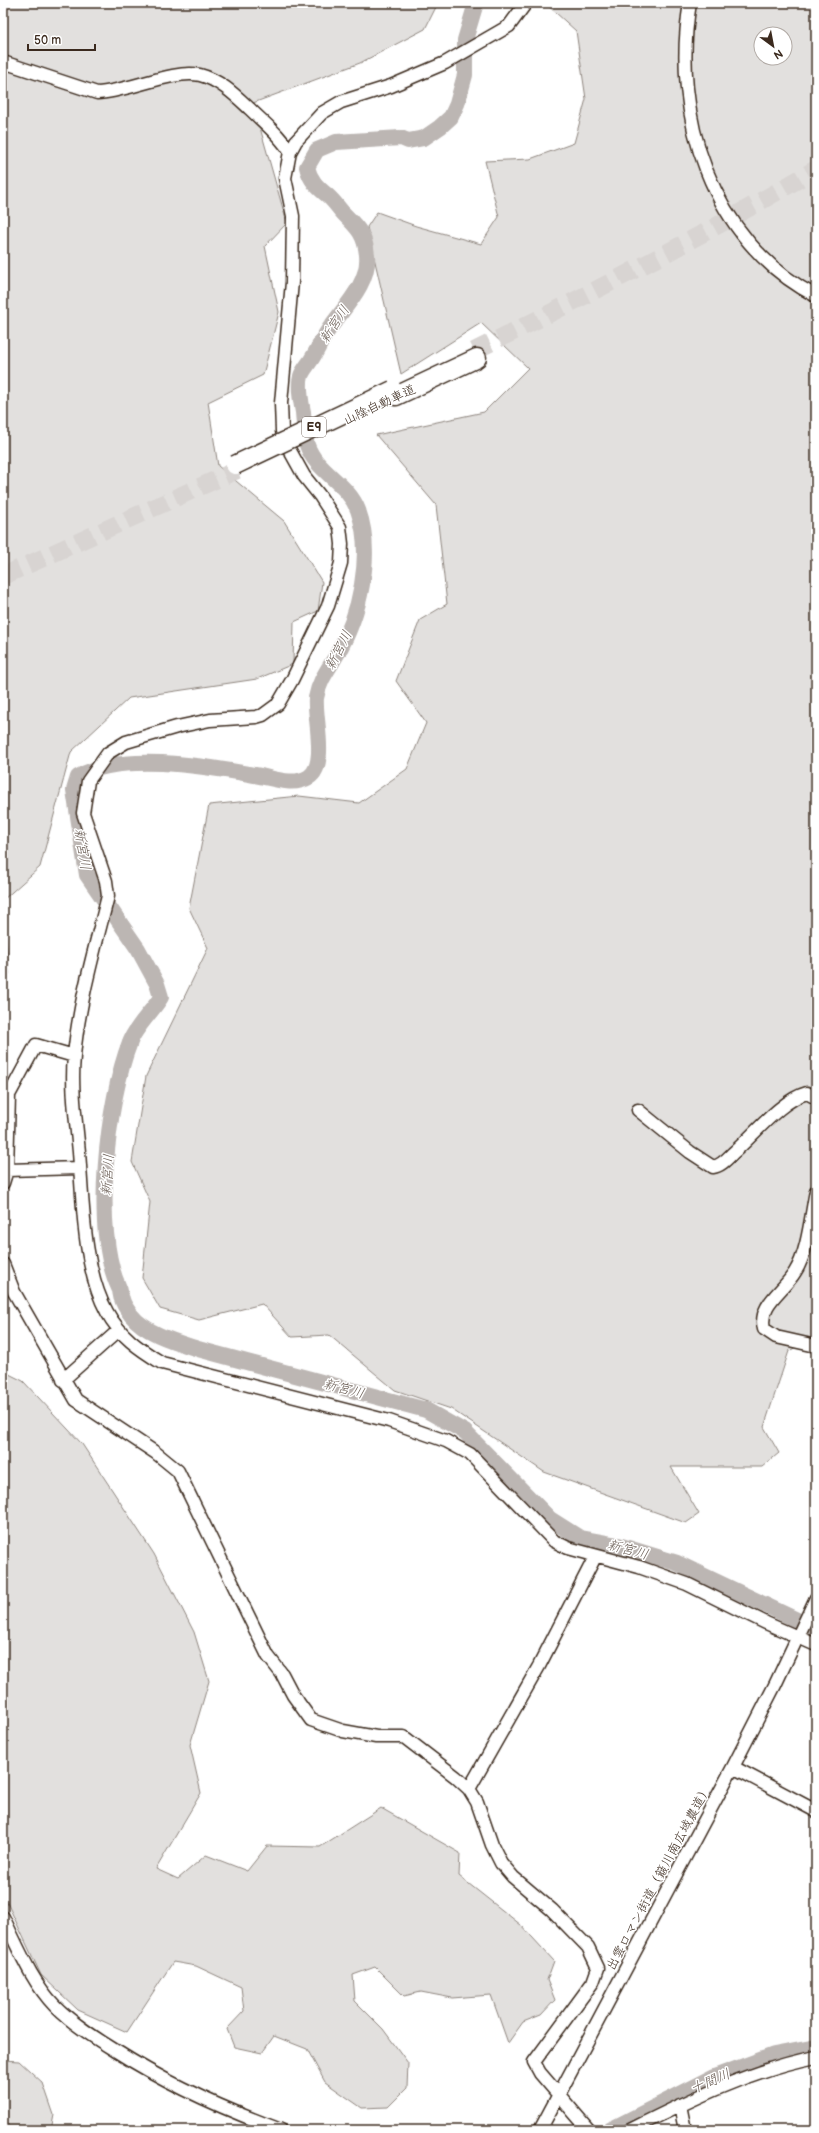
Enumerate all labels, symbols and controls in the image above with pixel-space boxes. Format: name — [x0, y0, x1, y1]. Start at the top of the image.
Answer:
scale bar — [28, 26, 95, 52]
north arrow — [753, 26, 793, 66]
text: 50 m — [34, 33, 61, 48]
text: N — [771, 46, 785, 62]
water label: 新宮川 — [316, 302, 353, 346]
street label: 山陰自動車道 — [341, 381, 418, 429]
road number: E9 — [302, 417, 326, 437]
water label: 新宮川 — [321, 628, 356, 673]
water label: 新宮川 — [71, 827, 94, 871]
water label: 新宮川 — [98, 1153, 117, 1197]
water label: 新宮川 — [321, 1375, 366, 1402]
water label: 新宮川 — [605, 1536, 650, 1563]
street label: 出雲ロマン街道（簸川南広域農道） — [603, 1782, 715, 1973]
water label: 十間川 — [688, 2065, 733, 2098]

